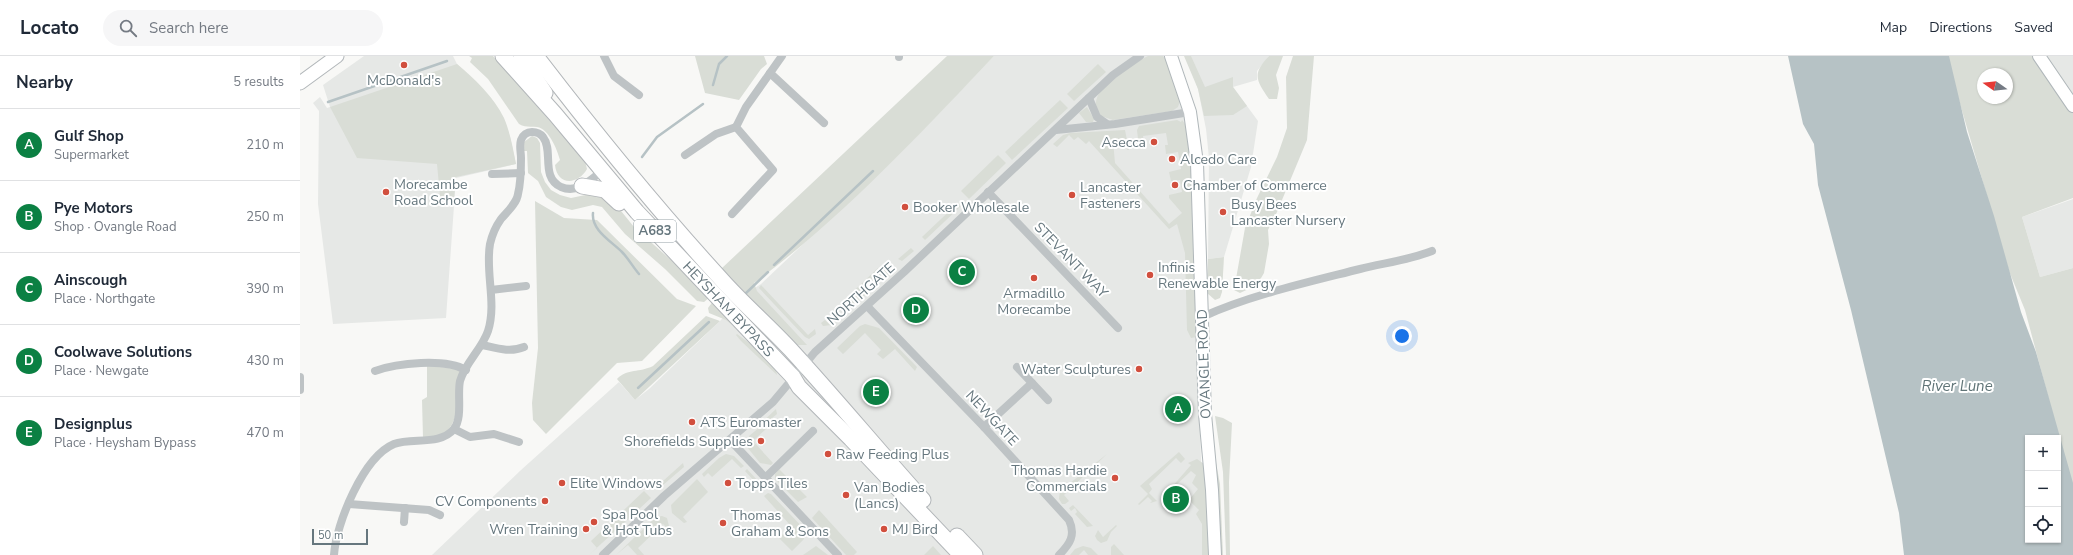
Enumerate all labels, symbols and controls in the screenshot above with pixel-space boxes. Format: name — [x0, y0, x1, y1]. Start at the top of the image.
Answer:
search box — [103, 10, 383, 46]
text: Locato — [20, 15, 79, 41]
icon: search — [117, 17, 139, 39]
text: Search here — [149, 18, 229, 38]
text: Map — [1880, 18, 1907, 37]
text: Directions — [1929, 18, 1992, 37]
text: Saved — [2014, 18, 2053, 37]
marker: McDonald's — [399, 60, 409, 70]
north arrow — [1977, 68, 2013, 104]
text: Nearby — [16, 71, 73, 94]
place label: McDonald's — [367, 71, 441, 90]
text: 5 results — [233, 73, 284, 91]
text: Gulf Shop — [54, 126, 124, 146]
place label: Asecca — [1102, 133, 1146, 152]
text: A — [24, 136, 34, 154]
text: 210 m — [246, 136, 284, 154]
marker: Asecca — [1149, 137, 1159, 147]
text: Supermarket — [54, 146, 129, 164]
place label: Alcedo Care — [1180, 150, 1257, 169]
marker: Alcedo Care — [1167, 154, 1177, 164]
place label: Morecambe Road School — [394, 175, 474, 210]
place label: Chamber of Commerce — [1183, 176, 1327, 195]
place label: Lancaster Fasteners — [1080, 178, 1141, 213]
marker: Chamber of Commerce — [1170, 180, 1180, 190]
marker: Morecambe Road School — [381, 187, 391, 197]
marker: Lancaster Fasteners — [1067, 190, 1077, 200]
place label: Busy Bees Lancaster Nursery — [1231, 195, 1346, 230]
text: Pye Motors — [54, 198, 133, 218]
place label: Booker Wholesale — [913, 198, 1029, 217]
marker: Booker Wholesale — [900, 202, 910, 212]
marker: Busy Bees Lancaster Nursery — [1218, 207, 1228, 217]
text: B — [25, 208, 33, 226]
text: 250 m — [246, 208, 284, 226]
text: Shop · Ovangle Road — [54, 218, 177, 236]
street label: STEVANT WAY — [1030, 218, 1113, 303]
road number: A683 — [634, 220, 676, 242]
street label: HEYSHAM BYPASS — [679, 257, 779, 361]
pin: C — [949, 257, 975, 287]
street label: NORTHGATE — [823, 258, 899, 330]
place label: Infinis Renewable Energy — [1158, 258, 1277, 293]
text: Ainscough — [54, 270, 127, 290]
marker: Infinis Renewable Energy — [1145, 270, 1155, 280]
marker: Armadillo Morecambe — [1029, 273, 1039, 283]
text: C — [25, 280, 33, 298]
text: 390 m — [246, 280, 284, 298]
place label: Armadillo Morecambe — [997, 284, 1071, 319]
text: Place · Northgate — [54, 290, 155, 308]
pin: D — [903, 295, 929, 325]
street label: OVANGLE ROAD — [1193, 309, 1215, 419]
your location — [1392, 326, 1412, 346]
text: Coolwave Solutions — [54, 342, 192, 362]
text: D — [24, 352, 34, 370]
text: 430 m — [246, 352, 284, 370]
place label: Water Sculptures — [1021, 360, 1131, 379]
text: Place · Newgate — [54, 362, 149, 380]
marker: Water Sculptures — [1134, 364, 1144, 374]
water label: River Lune — [1921, 376, 1993, 396]
pin: E — [863, 377, 889, 407]
street label: NEWGATE — [961, 386, 1023, 450]
pin: A — [1165, 394, 1191, 424]
place label: ATS Euromaster — [700, 413, 802, 432]
text: Designplus — [54, 414, 132, 434]
marker: ATS Euromaster — [687, 417, 697, 427]
text: E — [25, 424, 33, 442]
text: 470 m — [246, 424, 284, 442]
place label: Shorefields Supplies — [624, 432, 753, 451]
text: Place · Heysham Bypass — [54, 434, 196, 452]
map controls — [2025, 435, 2061, 543]
button: + — [2025, 435, 2061, 471]
marker: Shorefields Supplies — [756, 436, 766, 446]
place label: Raw Feeding Plus — [836, 445, 949, 464]
marker: Raw Feeding Plus — [823, 449, 833, 459]
place label: Thomas Hardie Commercials — [1011, 461, 1107, 496]
button: − — [2025, 471, 2061, 507]
marker: Thomas Hardie Commercials — [1110, 473, 1120, 483]
place label: Elite Windows — [570, 474, 663, 493]
place label: Topps Tiles — [736, 474, 808, 493]
marker: Elite Windows — [557, 478, 567, 488]
marker: Topps Tiles — [723, 478, 733, 488]
place label: Van Bodies (Lancs) — [853, 478, 925, 513]
pin: B — [1163, 484, 1189, 514]
marker: Van Bodies (Lancs) — [841, 490, 851, 500]
place label: CV Components — [435, 492, 537, 511]
marker: CV Components — [540, 496, 550, 506]
place label: Spa Pool & Hot Tubs — [602, 505, 673, 540]
place label: Thomas Graham & Sons — [731, 506, 829, 541]
button: locate — [2025, 507, 2061, 543]
marker: Spa Pool & Hot Tubs — [589, 517, 599, 527]
marker: Thomas Graham & Sons — [718, 518, 728, 528]
place label: Wren Training — [489, 520, 578, 539]
place label: MJ Bird — [892, 520, 938, 539]
marker: Wren Training — [581, 524, 591, 534]
marker: MJ Bird — [879, 524, 889, 534]
scale bar — [312, 527, 368, 546]
text: 50 m — [318, 528, 343, 543]

